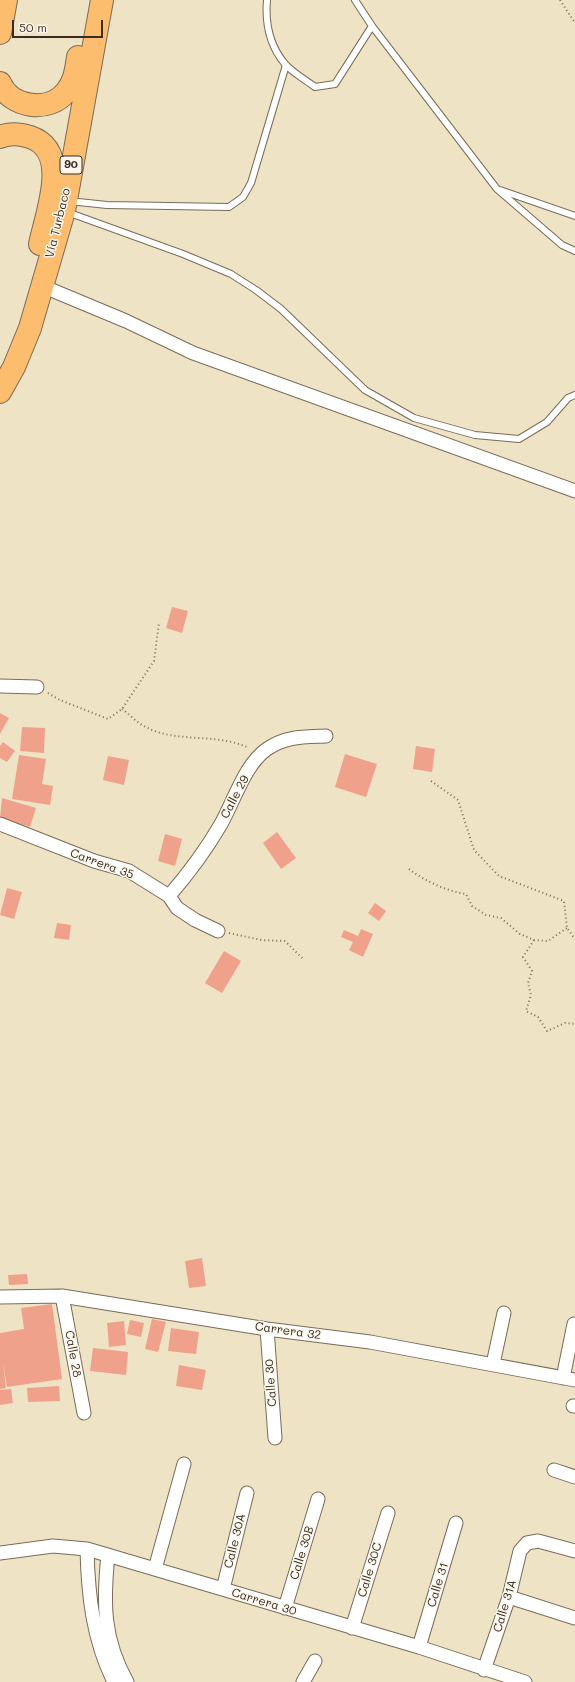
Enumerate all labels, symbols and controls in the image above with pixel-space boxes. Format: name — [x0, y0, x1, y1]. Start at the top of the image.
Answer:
scale bar — [14, 12, 105, 38]
text: 50 m — [19, 19, 47, 35]
road number: 90 — [60, 156, 82, 174]
street label: Vía Turbaco — [42, 187, 74, 259]
street label: Calle 29 — [218, 773, 252, 821]
street label: Carrera 35 — [68, 846, 136, 882]
street label: Carrera 32 — [254, 1319, 322, 1343]
street label: Calle 28 — [62, 1329, 84, 1379]
street label: Calle 30 — [262, 1359, 280, 1407]
street label: Calle 30A — [221, 1512, 249, 1570]
street label: Calle 30B — [287, 1524, 317, 1582]
street label: Calle 30C — [355, 1541, 385, 1599]
street label: Calle 31 — [424, 1561, 452, 1609]
street label: Calle 31A — [490, 1578, 520, 1634]
street label: Carrera 30 — [230, 1585, 298, 1619]

